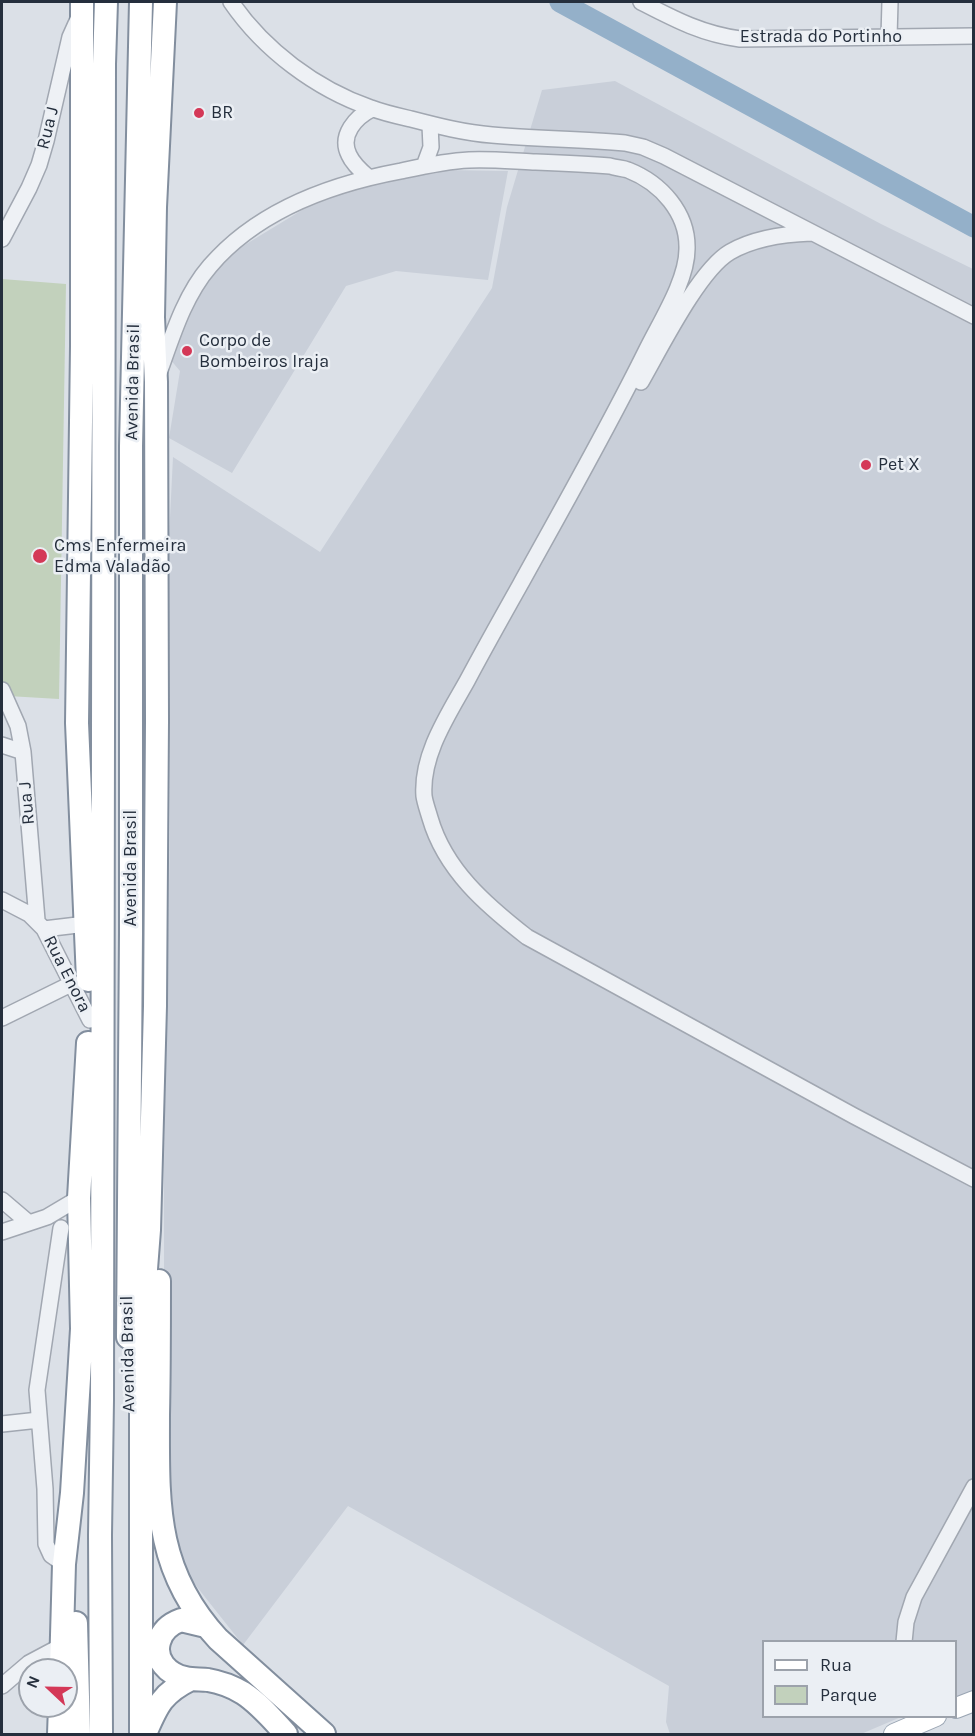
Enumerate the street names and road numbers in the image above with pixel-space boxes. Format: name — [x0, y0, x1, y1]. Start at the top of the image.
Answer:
street label: Estrada do Portinho — [740, 26, 902, 48]
street label: Rua J — [32, 104, 64, 152]
street label: Avenida Brasil — [121, 323, 145, 441]
street label: Rua J — [14, 780, 40, 826]
street label: Avenida Brasil — [120, 810, 142, 926]
street label: Rua Enora — [38, 932, 96, 1016]
street label: Avenida Brasil — [116, 1295, 140, 1413]

